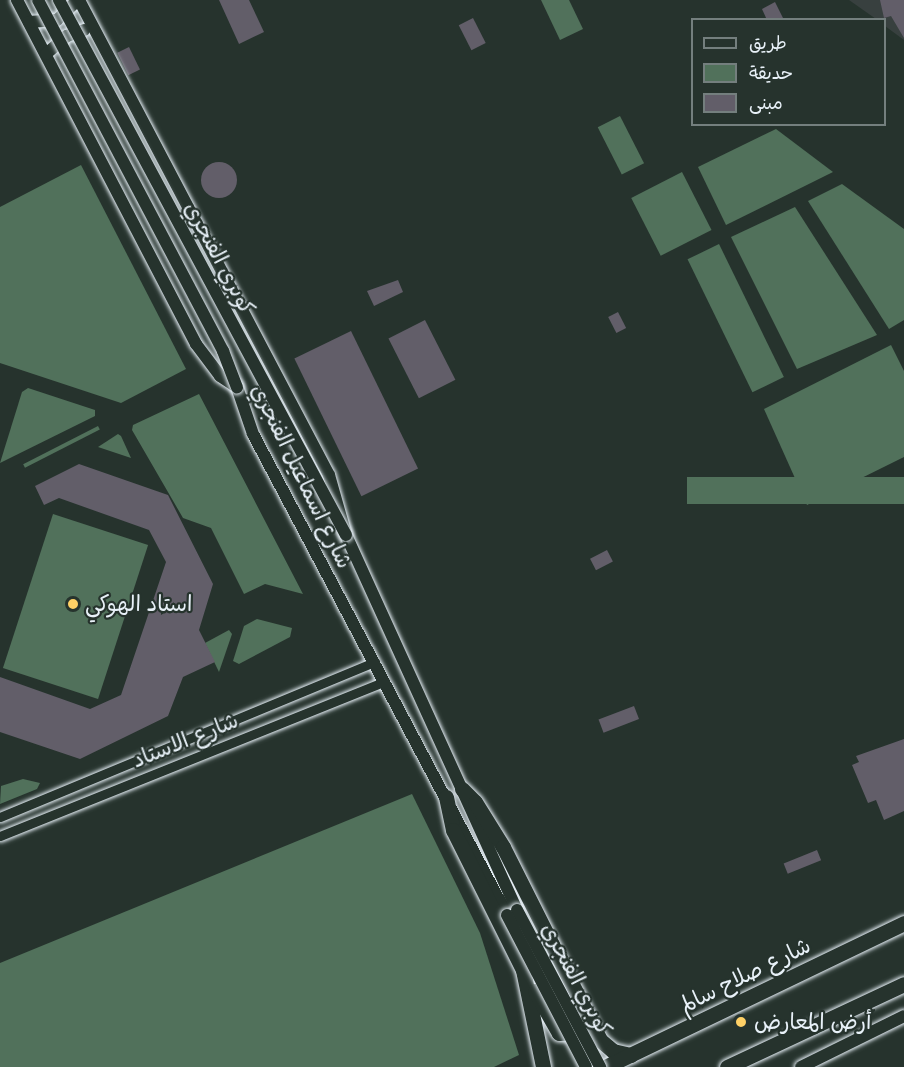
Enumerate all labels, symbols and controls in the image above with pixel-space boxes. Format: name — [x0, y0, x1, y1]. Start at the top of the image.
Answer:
legend — [691, 18, 886, 126]
text: طريق — [749, 27, 787, 59]
text: حديقة — [749, 57, 793, 89]
text: مبنى — [749, 87, 783, 119]
street label: كوبري الفنجري — [179, 197, 261, 319]
street label: شارع اسماعيل الفنجري — [246, 379, 358, 573]
place label: استاد الهوكي — [85, 591, 192, 617]
marker: استاد الهوكي — [66, 597, 80, 611]
street label: شارع الاستاد — [128, 707, 242, 773]
street label: كوبري الفنجري — [536, 918, 618, 1040]
street label: شارع صلاح سالم — [675, 932, 815, 1018]
place label: أرض المعارض — [754, 1009, 871, 1035]
marker: أرض المعارض — [732, 1013, 750, 1031]

